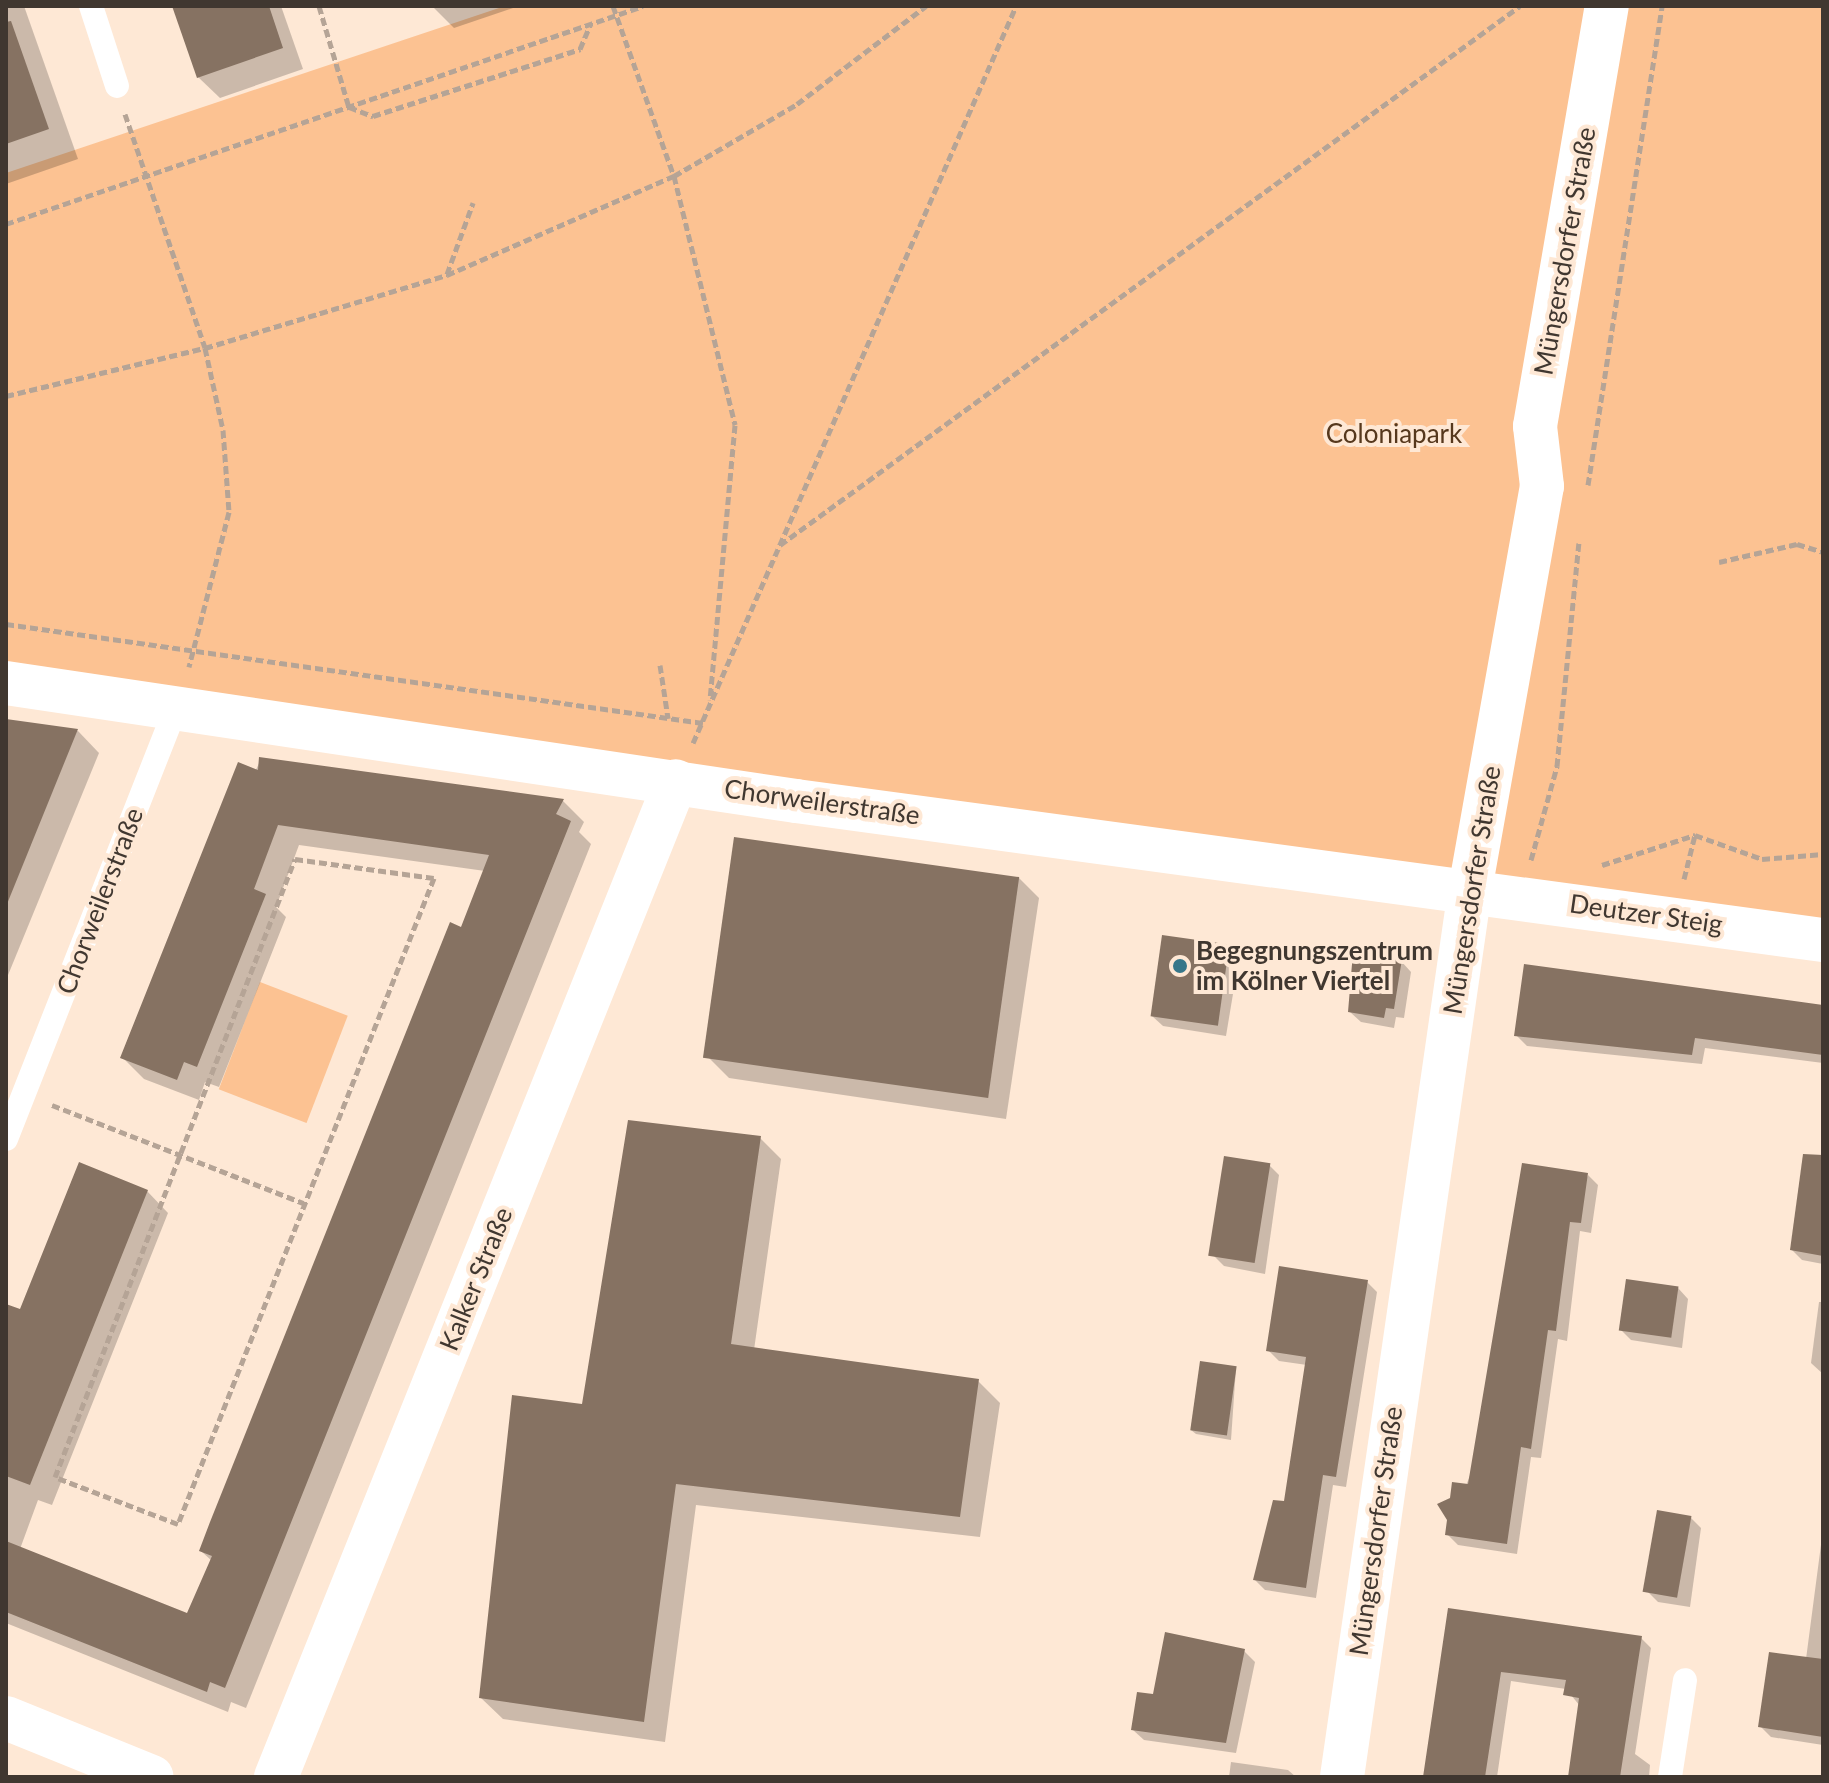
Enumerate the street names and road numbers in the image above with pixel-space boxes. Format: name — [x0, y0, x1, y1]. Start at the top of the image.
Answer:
street label: Müngersdorfer Straße — [1528, 124, 1602, 378]
street label: Müngersdorfer Straße — [1437, 763, 1507, 1017]
street label: Chorweilerstraße — [722, 773, 922, 831]
street label: Chorweilerstraße — [50, 803, 150, 999]
street label: Deutzer Steig — [1567, 888, 1725, 940]
street label: Kalker Straße — [433, 1203, 519, 1355]
street label: Müngersdorfer Straße — [1343, 1404, 1409, 1658]

